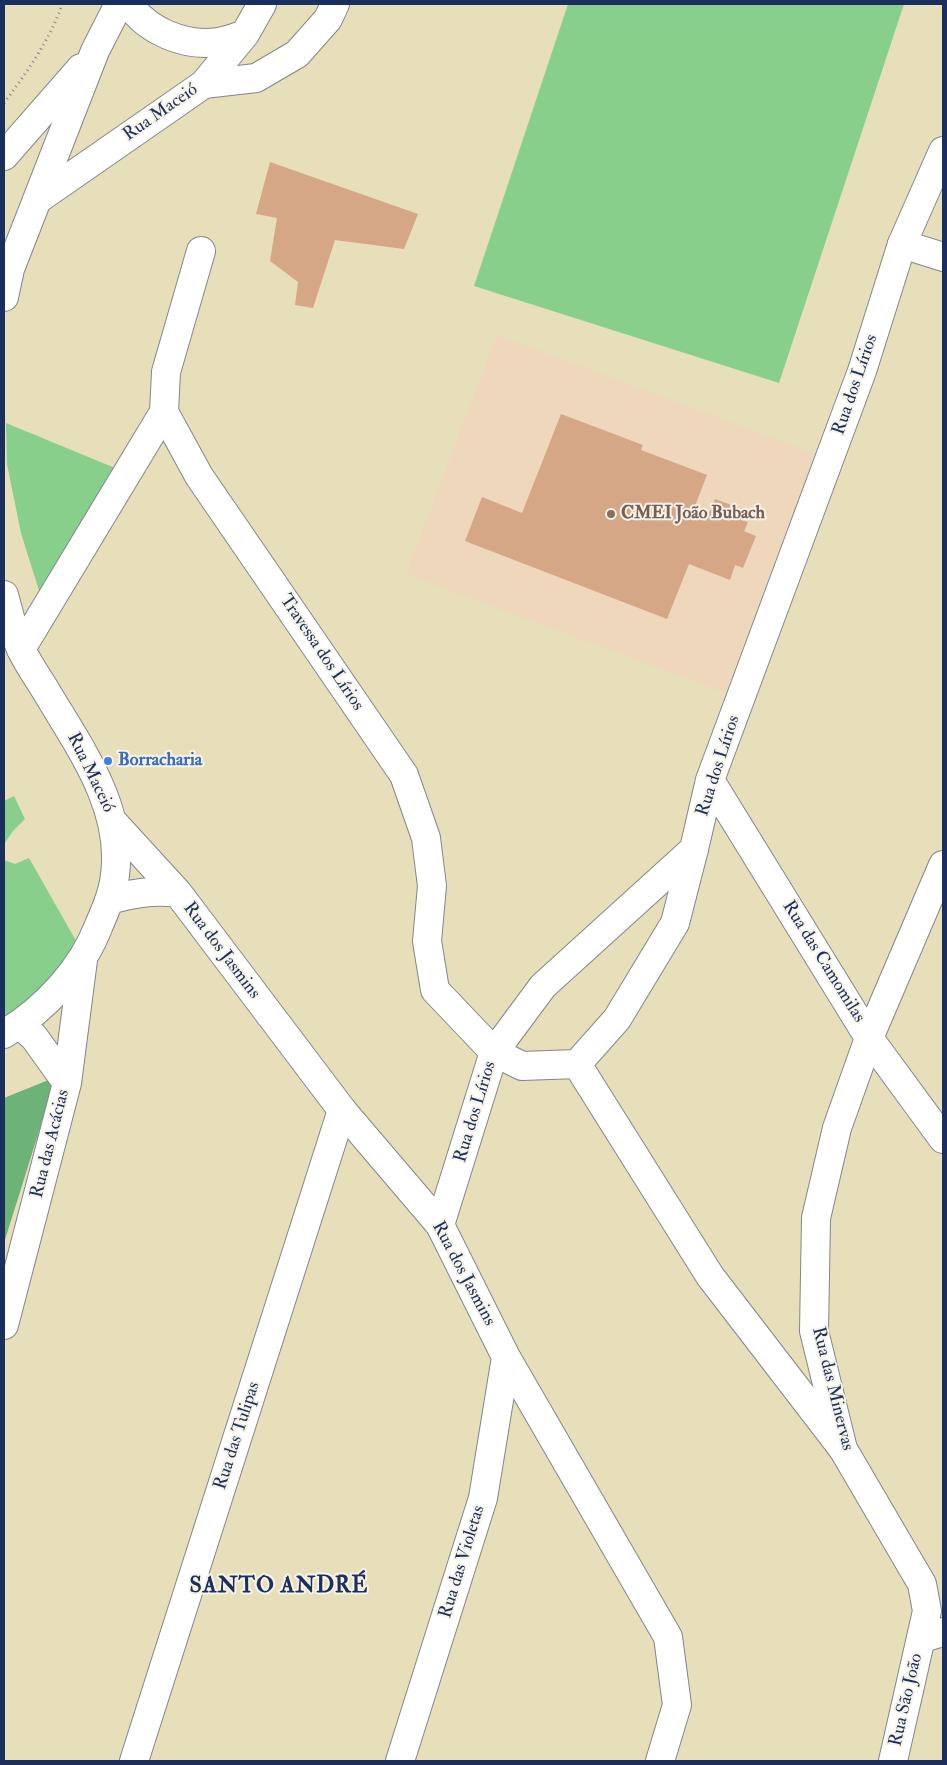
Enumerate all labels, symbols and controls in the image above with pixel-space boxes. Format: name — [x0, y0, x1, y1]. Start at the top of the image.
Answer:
street label: Rua Maceió — [120, 79, 202, 147]
street label: Rua dos Lírios — [829, 332, 883, 438]
place label: CMEI João Bubach — [621, 503, 765, 525]
marker: CMEI João Bubach — [605, 508, 617, 520]
street label: Travessa dos Lírios — [274, 591, 368, 715]
street label: Rua dos Lírios — [693, 713, 745, 819]
street label: Rua Maceió — [61, 730, 119, 816]
place label: Borracharia — [118, 750, 202, 772]
marker: Borracharia — [102, 755, 114, 767]
street label: Rua das Camomilas — [777, 897, 869, 1027]
street label: Rua dos Jasmins — [178, 898, 264, 1004]
street label: Rua dos Lírios — [450, 1059, 502, 1165]
street label: Rua das Acácias — [27, 1087, 75, 1201]
street label: Rua dos Jasmins — [426, 1218, 500, 1330]
street label: Rua das Minervas — [806, 1325, 858, 1453]
street label: Rua das Tulipas — [210, 1379, 266, 1493]
street label: Rua das Violetas — [436, 1503, 490, 1621]
district label: SANTO ANDRÉ — [188, 1574, 370, 1600]
street label: Rua São João — [886, 1651, 928, 1749]

